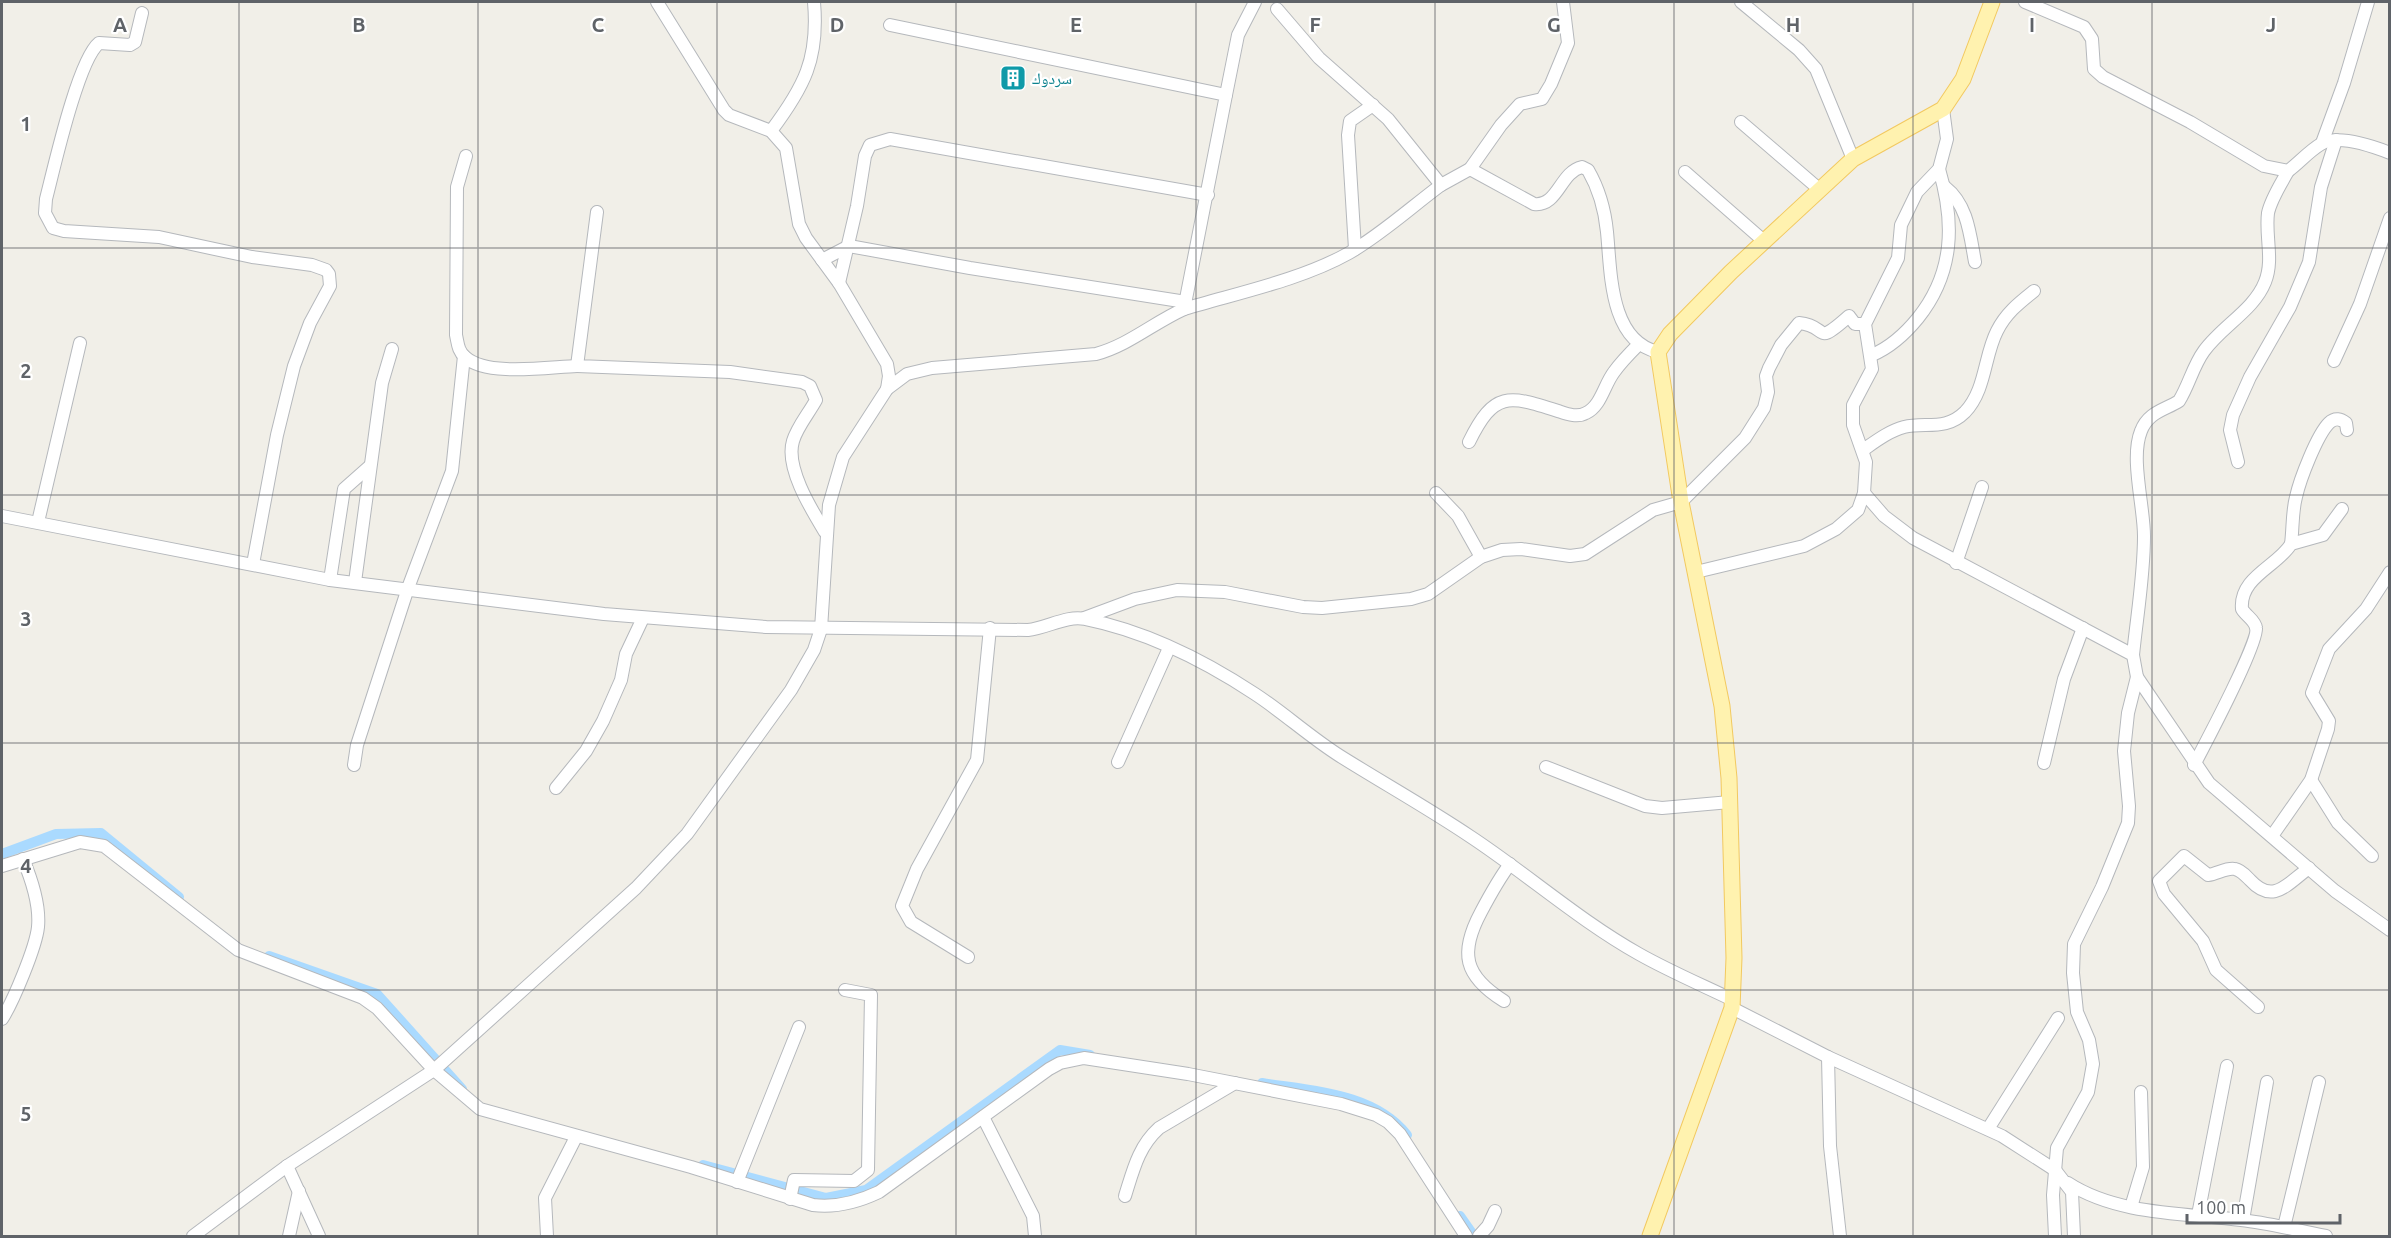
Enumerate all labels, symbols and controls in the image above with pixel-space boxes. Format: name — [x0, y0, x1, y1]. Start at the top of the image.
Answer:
text: A — [113, 13, 127, 36]
text: B — [352, 13, 366, 36]
text: C — [592, 13, 605, 36]
text: D — [830, 13, 844, 36]
text: E — [1070, 13, 1082, 36]
text: F — [1309, 13, 1321, 36]
text: G — [1547, 13, 1561, 36]
text: H — [1786, 13, 1800, 36]
text: I — [2029, 13, 2035, 36]
text: J — [2266, 13, 2276, 36]
building icon: سردوك — [998, 63, 1028, 93]
place label: سردوك — [1032, 69, 1072, 88]
text: 1 — [20, 112, 32, 135]
text: 2 — [20, 359, 32, 382]
text: 3 — [20, 607, 32, 630]
text: 4 — [20, 854, 32, 877]
text: 5 — [20, 1102, 32, 1125]
scale bar — [2187, 1187, 2340, 1225]
text: 100 m — [2196, 1197, 2246, 1217]

